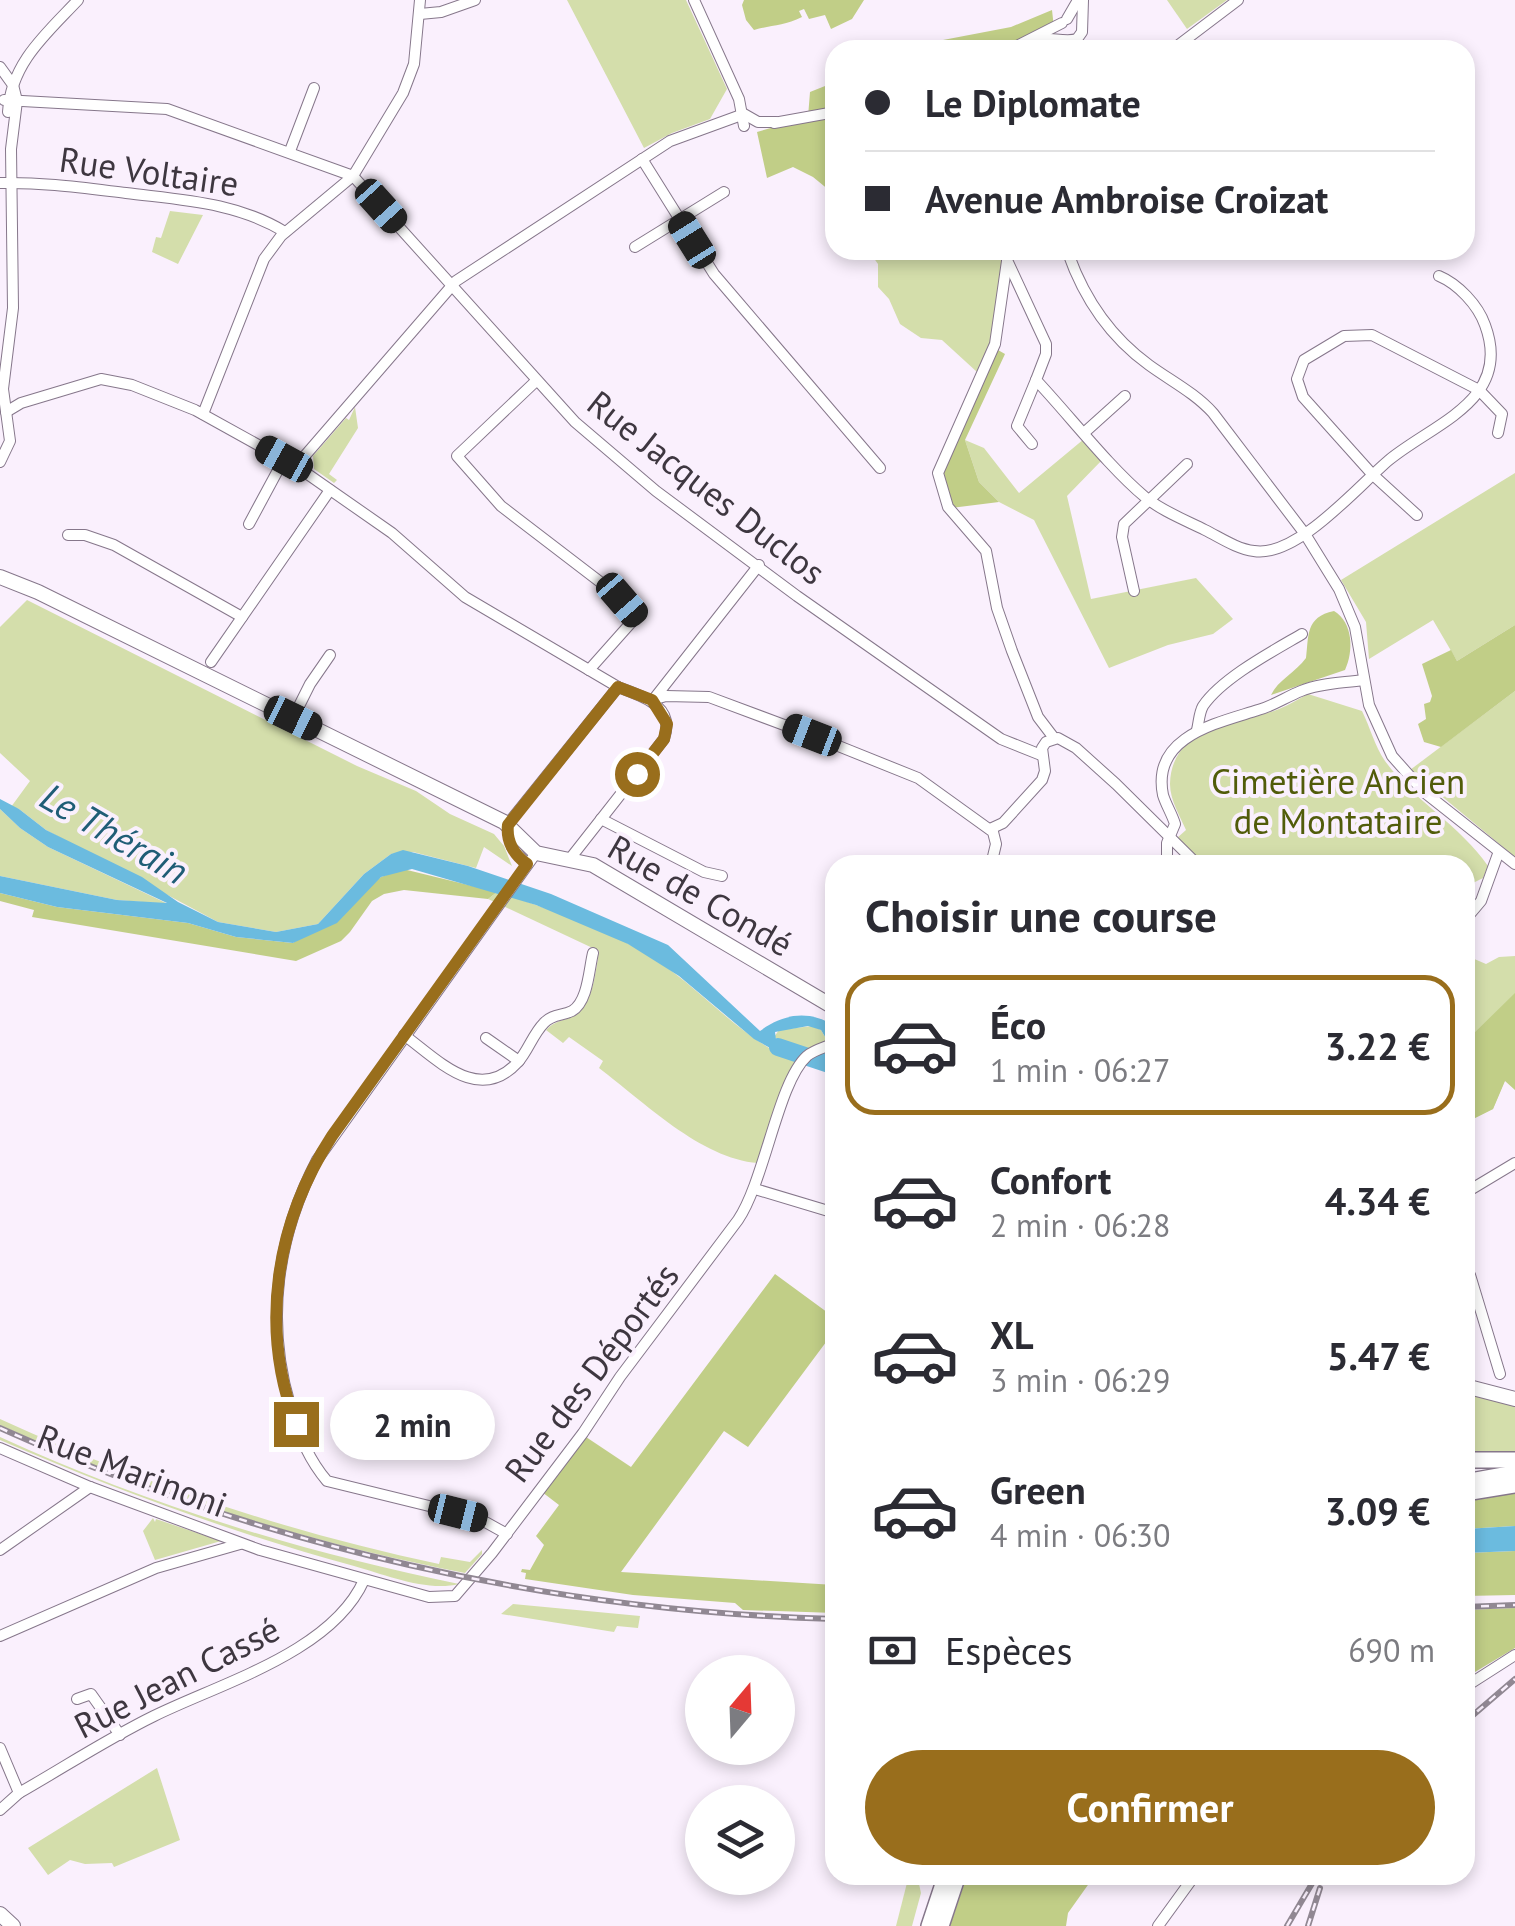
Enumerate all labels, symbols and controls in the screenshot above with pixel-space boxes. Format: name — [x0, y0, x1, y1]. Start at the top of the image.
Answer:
text: Le Diplomate — [925, 78, 1141, 127]
street label: Rue Voltaire — [57, 136, 242, 206]
car — [350, 174, 412, 238]
text: Avenue Ambroise Croizat — [925, 174, 1328, 223]
car — [663, 207, 721, 273]
street label: Rue Jacques Duclos — [578, 380, 835, 595]
car — [250, 431, 318, 487]
car — [591, 568, 653, 632]
car — [259, 691, 327, 745]
car — [779, 710, 845, 760]
route start — [615, 752, 660, 797]
park label: Cimetière Ancien de Montataire — [1211, 758, 1465, 844]
water label: Le Thérain — [32, 771, 197, 895]
street label: Rue de Condé — [600, 824, 801, 966]
text: Choisir une course — [865, 886, 1217, 944]
icon: car — [870, 1000, 960, 1090]
text: Éco — [990, 1000, 1046, 1049]
text: 3.22 € — [1325, 1021, 1430, 1070]
text: 1 min · 06:27 — [990, 1049, 1170, 1091]
icon: car — [870, 1155, 960, 1245]
text: Confort — [990, 1155, 1111, 1204]
text: 4.34 € — [1325, 1176, 1430, 1225]
text: 2 min · 06:28 — [990, 1204, 1170, 1246]
street label: Rue des Déportés — [494, 1254, 689, 1491]
icon: car — [870, 1310, 960, 1400]
text: XL — [990, 1310, 1034, 1359]
text: 5.47 € — [1327, 1331, 1430, 1380]
text: 3 min · 06:29 — [990, 1359, 1170, 1401]
callout: 2 min — [331, 1389, 496, 1459]
route end — [274, 1402, 319, 1447]
text: 2 min — [373, 1404, 452, 1446]
street label: Rue Marinoni — [31, 1413, 234, 1527]
icon: car — [870, 1465, 960, 1555]
text: Green — [990, 1465, 1086, 1514]
text: 3.09 € — [1325, 1486, 1430, 1535]
car — [425, 1491, 491, 1535]
text: 4 min · 06:30 — [990, 1514, 1170, 1556]
street label: Rue Jean Cassé — [66, 1606, 287, 1749]
icon: cash — [865, 1623, 920, 1678]
text: Espèces — [945, 1626, 1072, 1675]
text: 690 m — [1348, 1629, 1435, 1671]
north arrow — [685, 1655, 795, 1765]
map controls — [685, 1655, 795, 1895]
button: Confirmer — [865, 1750, 1435, 1865]
button: layers — [685, 1785, 795, 1895]

